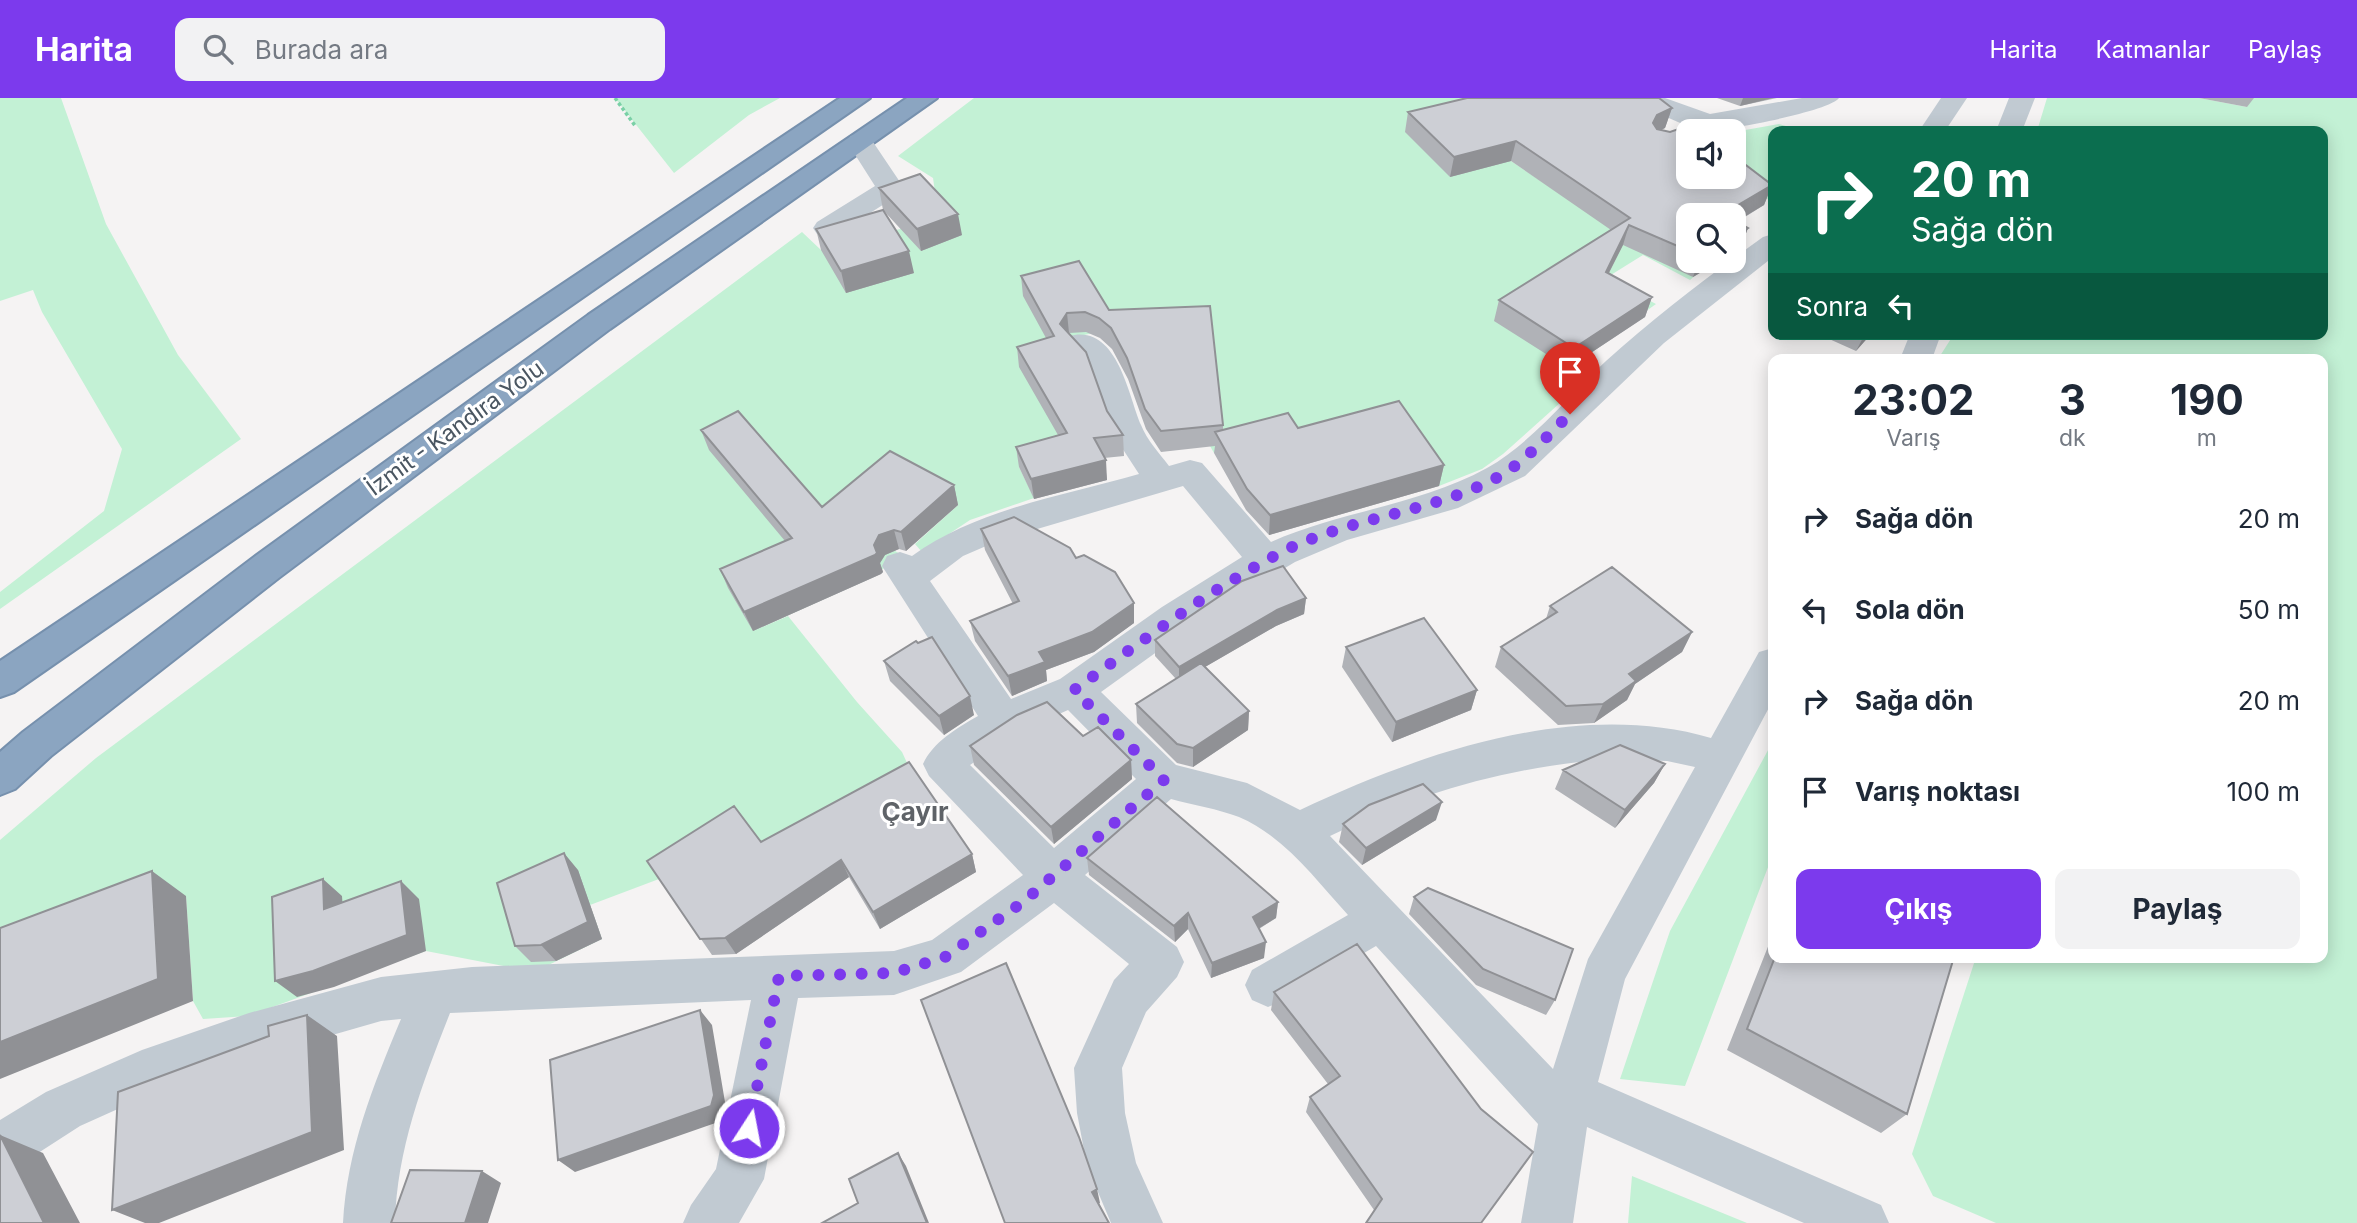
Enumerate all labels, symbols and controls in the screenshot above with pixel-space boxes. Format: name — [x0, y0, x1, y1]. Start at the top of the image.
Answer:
search box — [175, 18, 665, 81]
text: Harita — [35, 29, 133, 69]
icon: search — [199, 30, 237, 68]
text: Burada ara — [255, 34, 388, 65]
text: Harita — [1990, 35, 2058, 64]
text: Katmanlar — [2096, 35, 2210, 64]
text: Paylaş — [2248, 35, 2322, 64]
map controls — [1676, 119, 1746, 273]
button: sound — [1676, 119, 1746, 189]
text: 20 m — [1911, 150, 2031, 209]
icon: right — [1796, 154, 1887, 245]
button: search — [1676, 203, 1746, 273]
text: Sağa dön — [1911, 210, 2054, 249]
icon: left — [1882, 287, 1920, 325]
text: Sonra — [1796, 291, 1868, 322]
pin — [1540, 342, 1600, 414]
icon: arrive — [1551, 353, 1589, 391]
street label: İzmit - Kandıra Yolu — [361, 354, 549, 502]
text: 23:02 — [1852, 374, 1975, 425]
text: 3 — [2059, 374, 2086, 425]
text: 190 — [2170, 374, 2244, 425]
text: Varış — [1886, 424, 1941, 452]
text: dk — [2059, 424, 2086, 452]
text: m — [2197, 424, 2217, 452]
icon: right — [1796, 500, 1834, 538]
text: Sağa dön — [1855, 503, 1973, 534]
text: 20 m — [2238, 503, 2300, 534]
icon: left — [1796, 591, 1834, 629]
text: Sola dön — [1855, 594, 1965, 625]
text: 50 m — [2238, 594, 2300, 625]
icon: right — [1796, 682, 1834, 720]
text: Sağa dön — [1855, 685, 1973, 716]
text: 20 m — [2238, 685, 2300, 716]
icon: arrive — [1796, 773, 1834, 811]
text: Varış noktası — [1855, 776, 2020, 807]
text: 100 m — [2227, 776, 2300, 807]
district label: Çayır — [881, 796, 949, 827]
button: Çıkış — [1796, 869, 2041, 949]
button: Paylaş — [2055, 869, 2300, 949]
position arrow — [712, 1091, 786, 1165]

